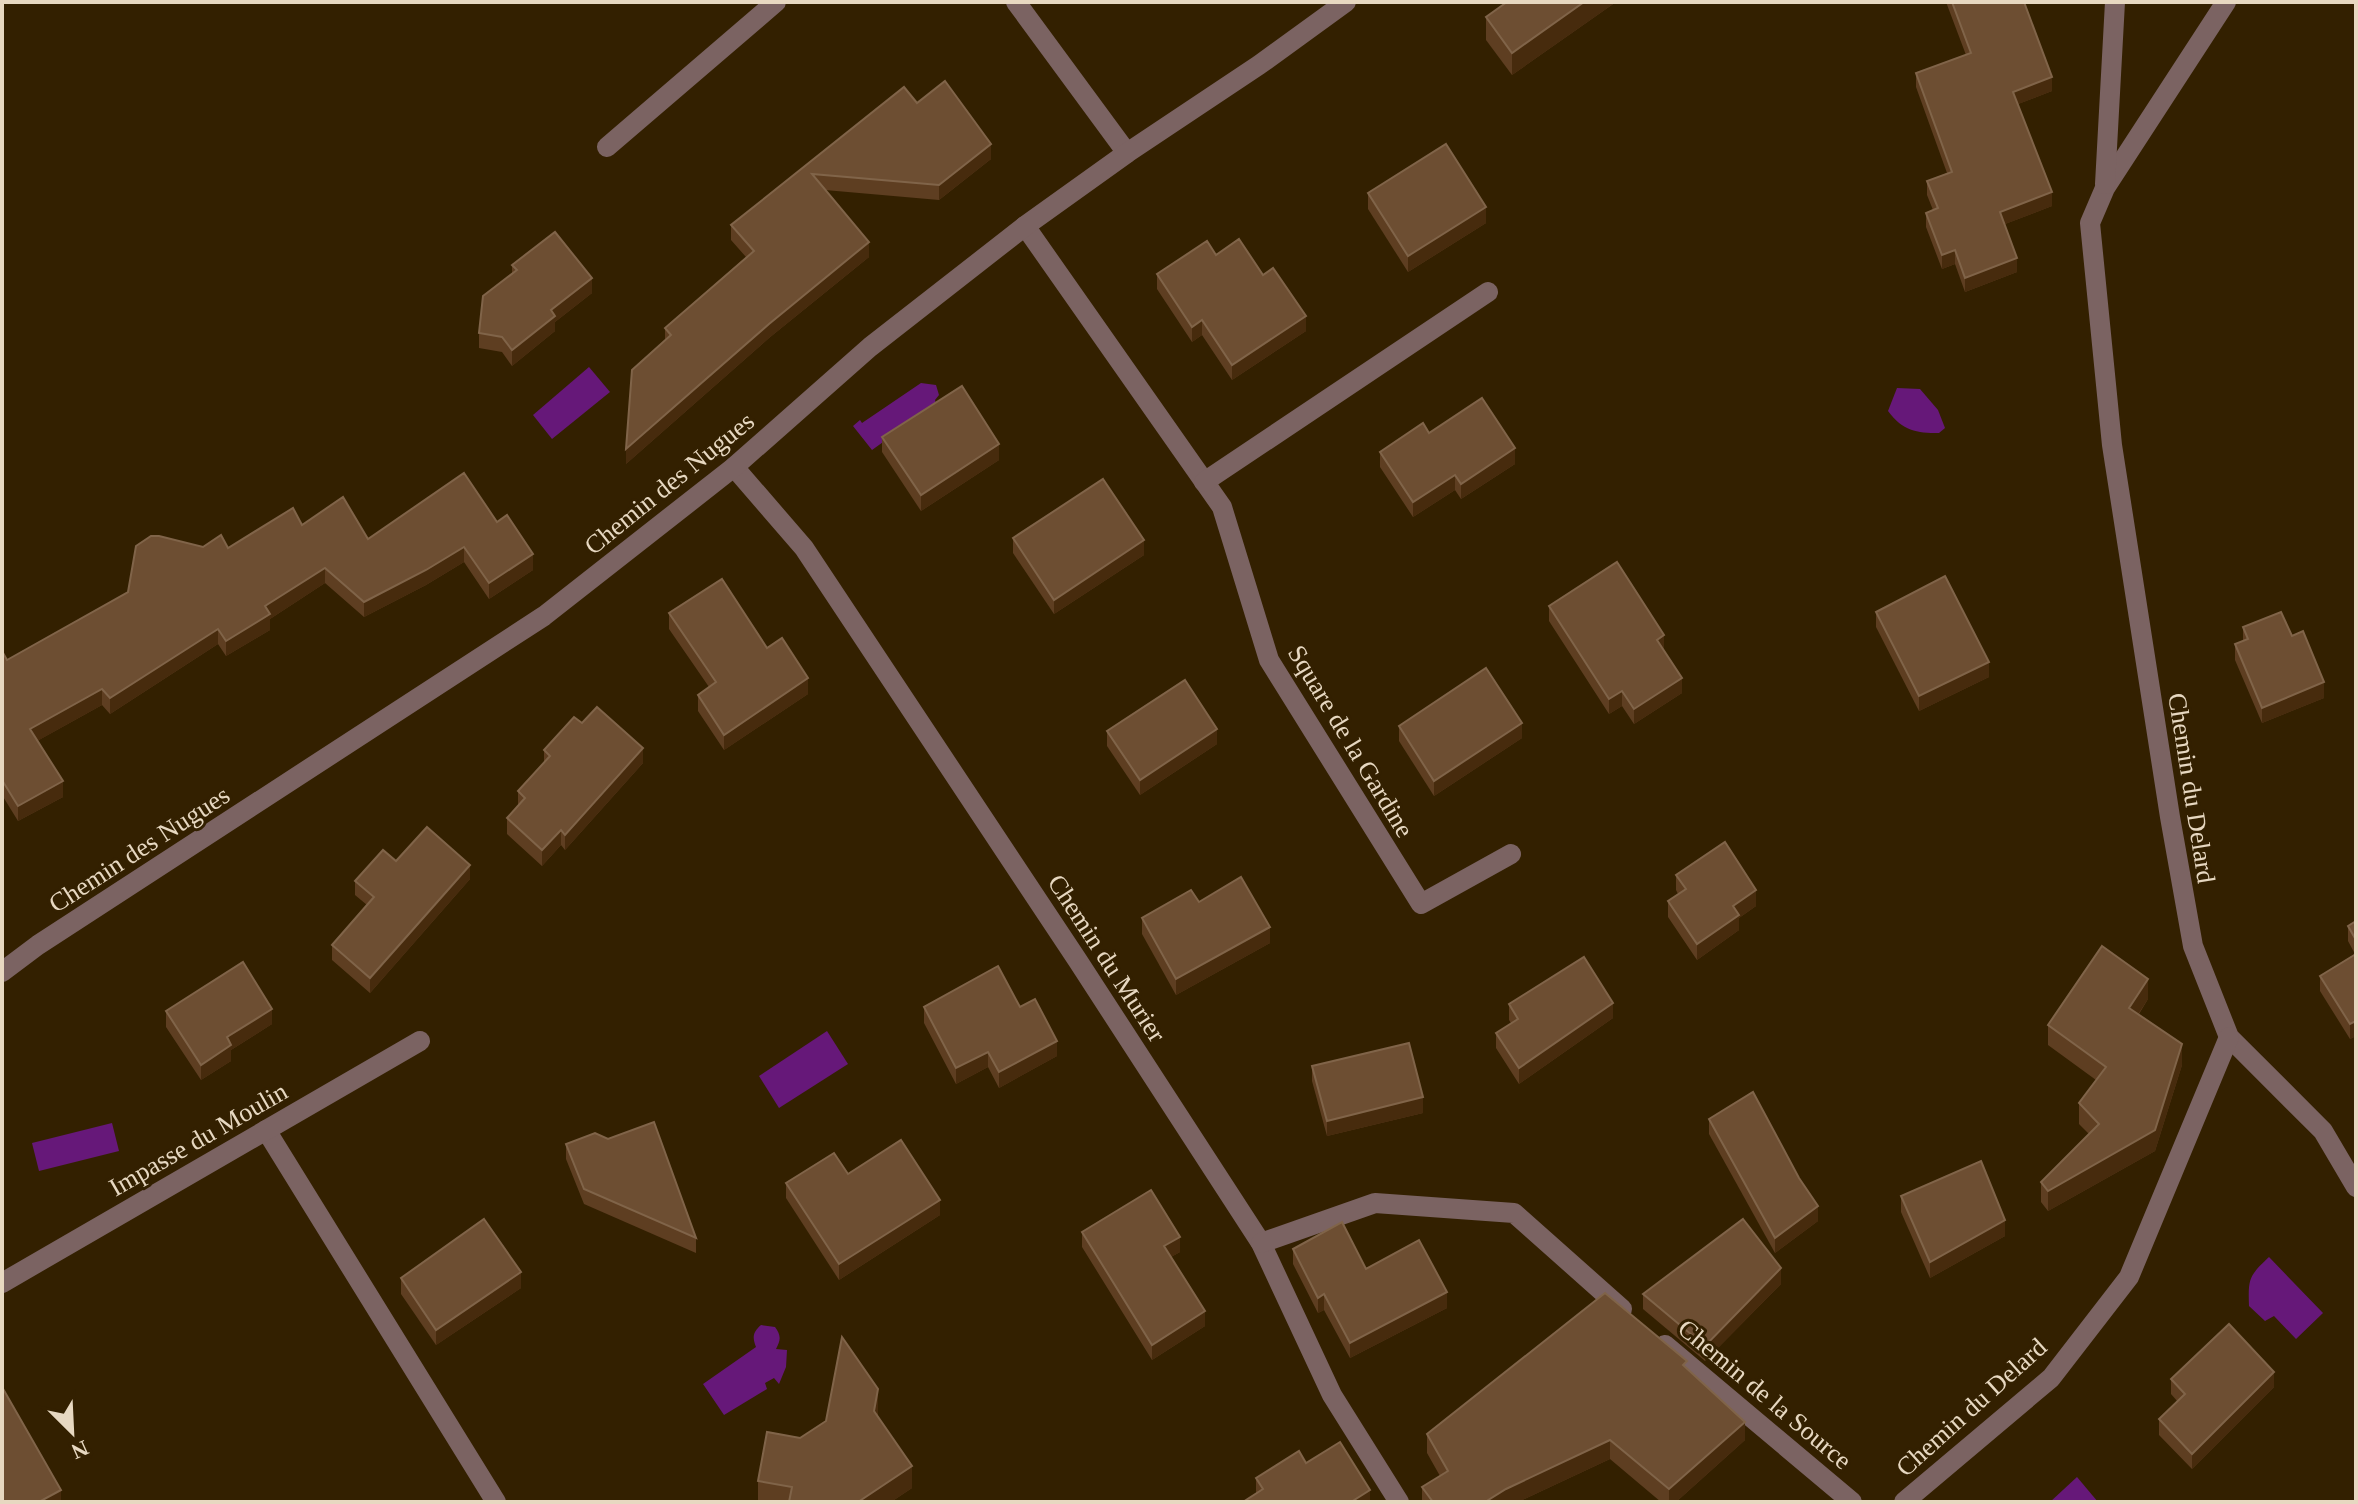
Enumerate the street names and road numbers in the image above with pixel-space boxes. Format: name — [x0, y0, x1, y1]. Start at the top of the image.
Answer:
street label: Chemin des Nugues — [579, 406, 760, 561]
street label: Square de la Gardine — [1282, 640, 1419, 842]
street label: Chemin du Delard — [2162, 691, 2221, 885]
street label: Chemin des Nugues — [44, 780, 235, 919]
street label: Chemin du Murier — [1042, 869, 1172, 1048]
street label: Impasse du Moulin — [104, 1077, 292, 1202]
street label: Chemin de la Source — [1672, 1313, 1857, 1475]
street label: Chemin du Delard — [1890, 1332, 2052, 1482]

